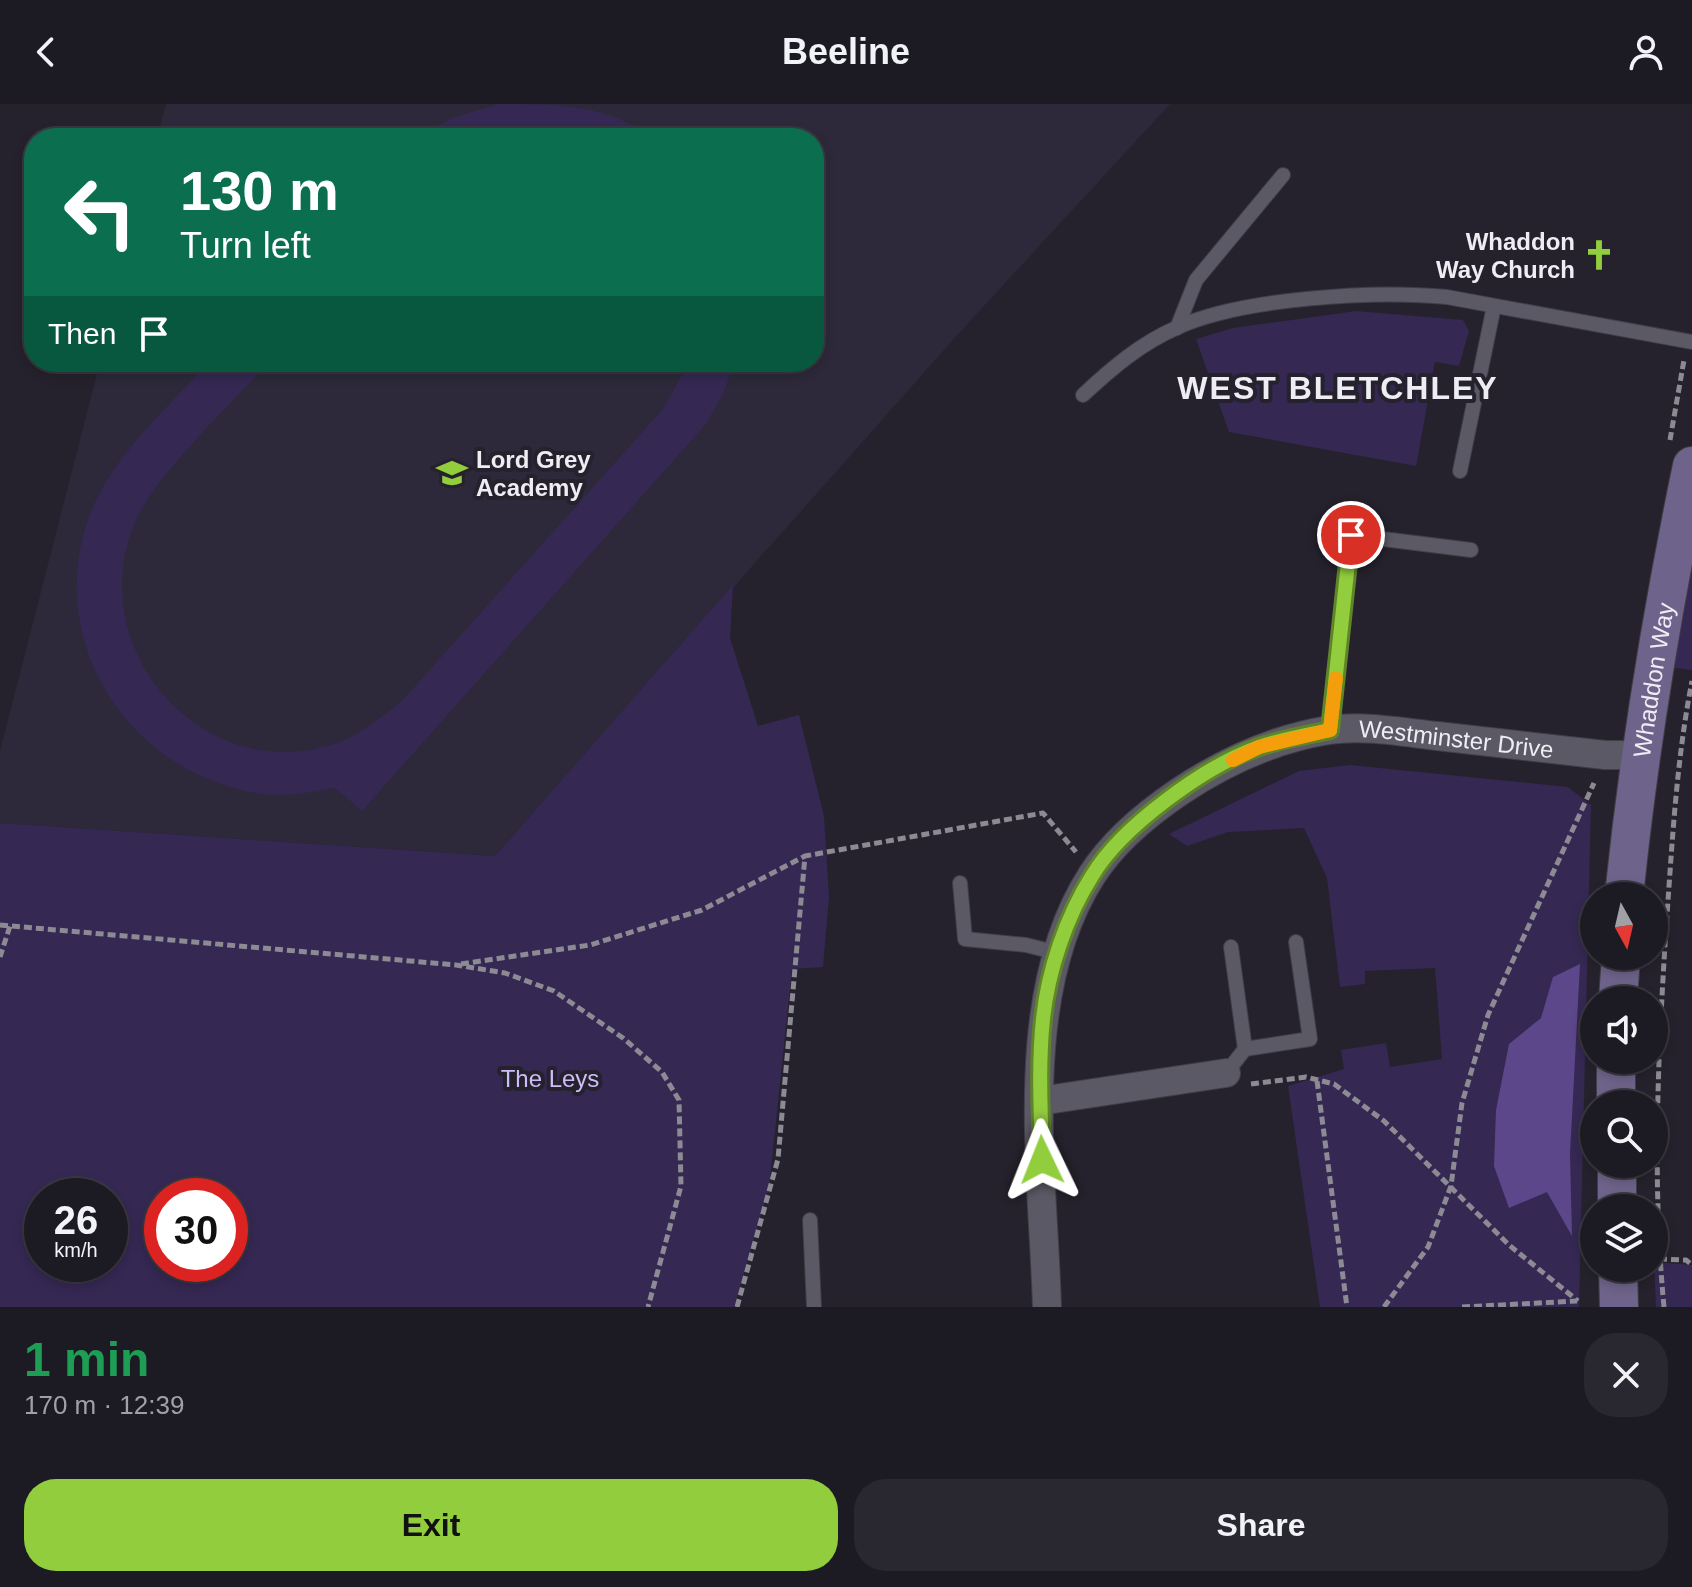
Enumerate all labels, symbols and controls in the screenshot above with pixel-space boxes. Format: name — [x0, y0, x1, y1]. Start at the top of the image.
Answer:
icon: back — [24, 30, 68, 74]
icon: person — [1624, 30, 1668, 74]
text: Beeline — [782, 31, 910, 72]
text: 130 m — [180, 159, 339, 222]
icon: left — [48, 160, 152, 264]
text: Turn left — [180, 225, 311, 266]
place label: Whaddon Way Church — [1436, 228, 1575, 283]
church icon: Whaddon Way Church — [1582, 238, 1616, 272]
icon: arrive — [132, 312, 176, 356]
text: Then — [48, 317, 116, 350]
district label: WEST BLETCHLEY — [1177, 370, 1499, 406]
place label: Lord Grey Academy — [476, 446, 591, 501]
school or university icon: Lord Grey Academy — [435, 456, 469, 490]
pin — [1317, 501, 1385, 569]
icon: arrive — [1329, 513, 1373, 557]
street label: Whaddon Way — [1627, 600, 1679, 759]
street label: Westminster Drive — [1358, 715, 1555, 763]
north arrow — [1580, 882, 1668, 970]
map controls — [1580, 882, 1668, 1282]
button: sound — [1580, 986, 1668, 1074]
park label: The Leys — [501, 1065, 599, 1092]
button: search — [1580, 1090, 1668, 1178]
position arrow — [1000, 1118, 1084, 1202]
speed limit sign: 30 — [144, 1178, 248, 1282]
button: layers — [1580, 1194, 1668, 1282]
text: 26 — [54, 1198, 98, 1242]
text: km/h — [54, 1239, 98, 1261]
text: 1 min — [24, 1333, 149, 1386]
button: close — [1584, 1333, 1668, 1417]
text: 170 m · 12:39 — [24, 1390, 184, 1420]
button: Exit — [24, 1479, 838, 1571]
button: Share — [854, 1479, 1668, 1571]

